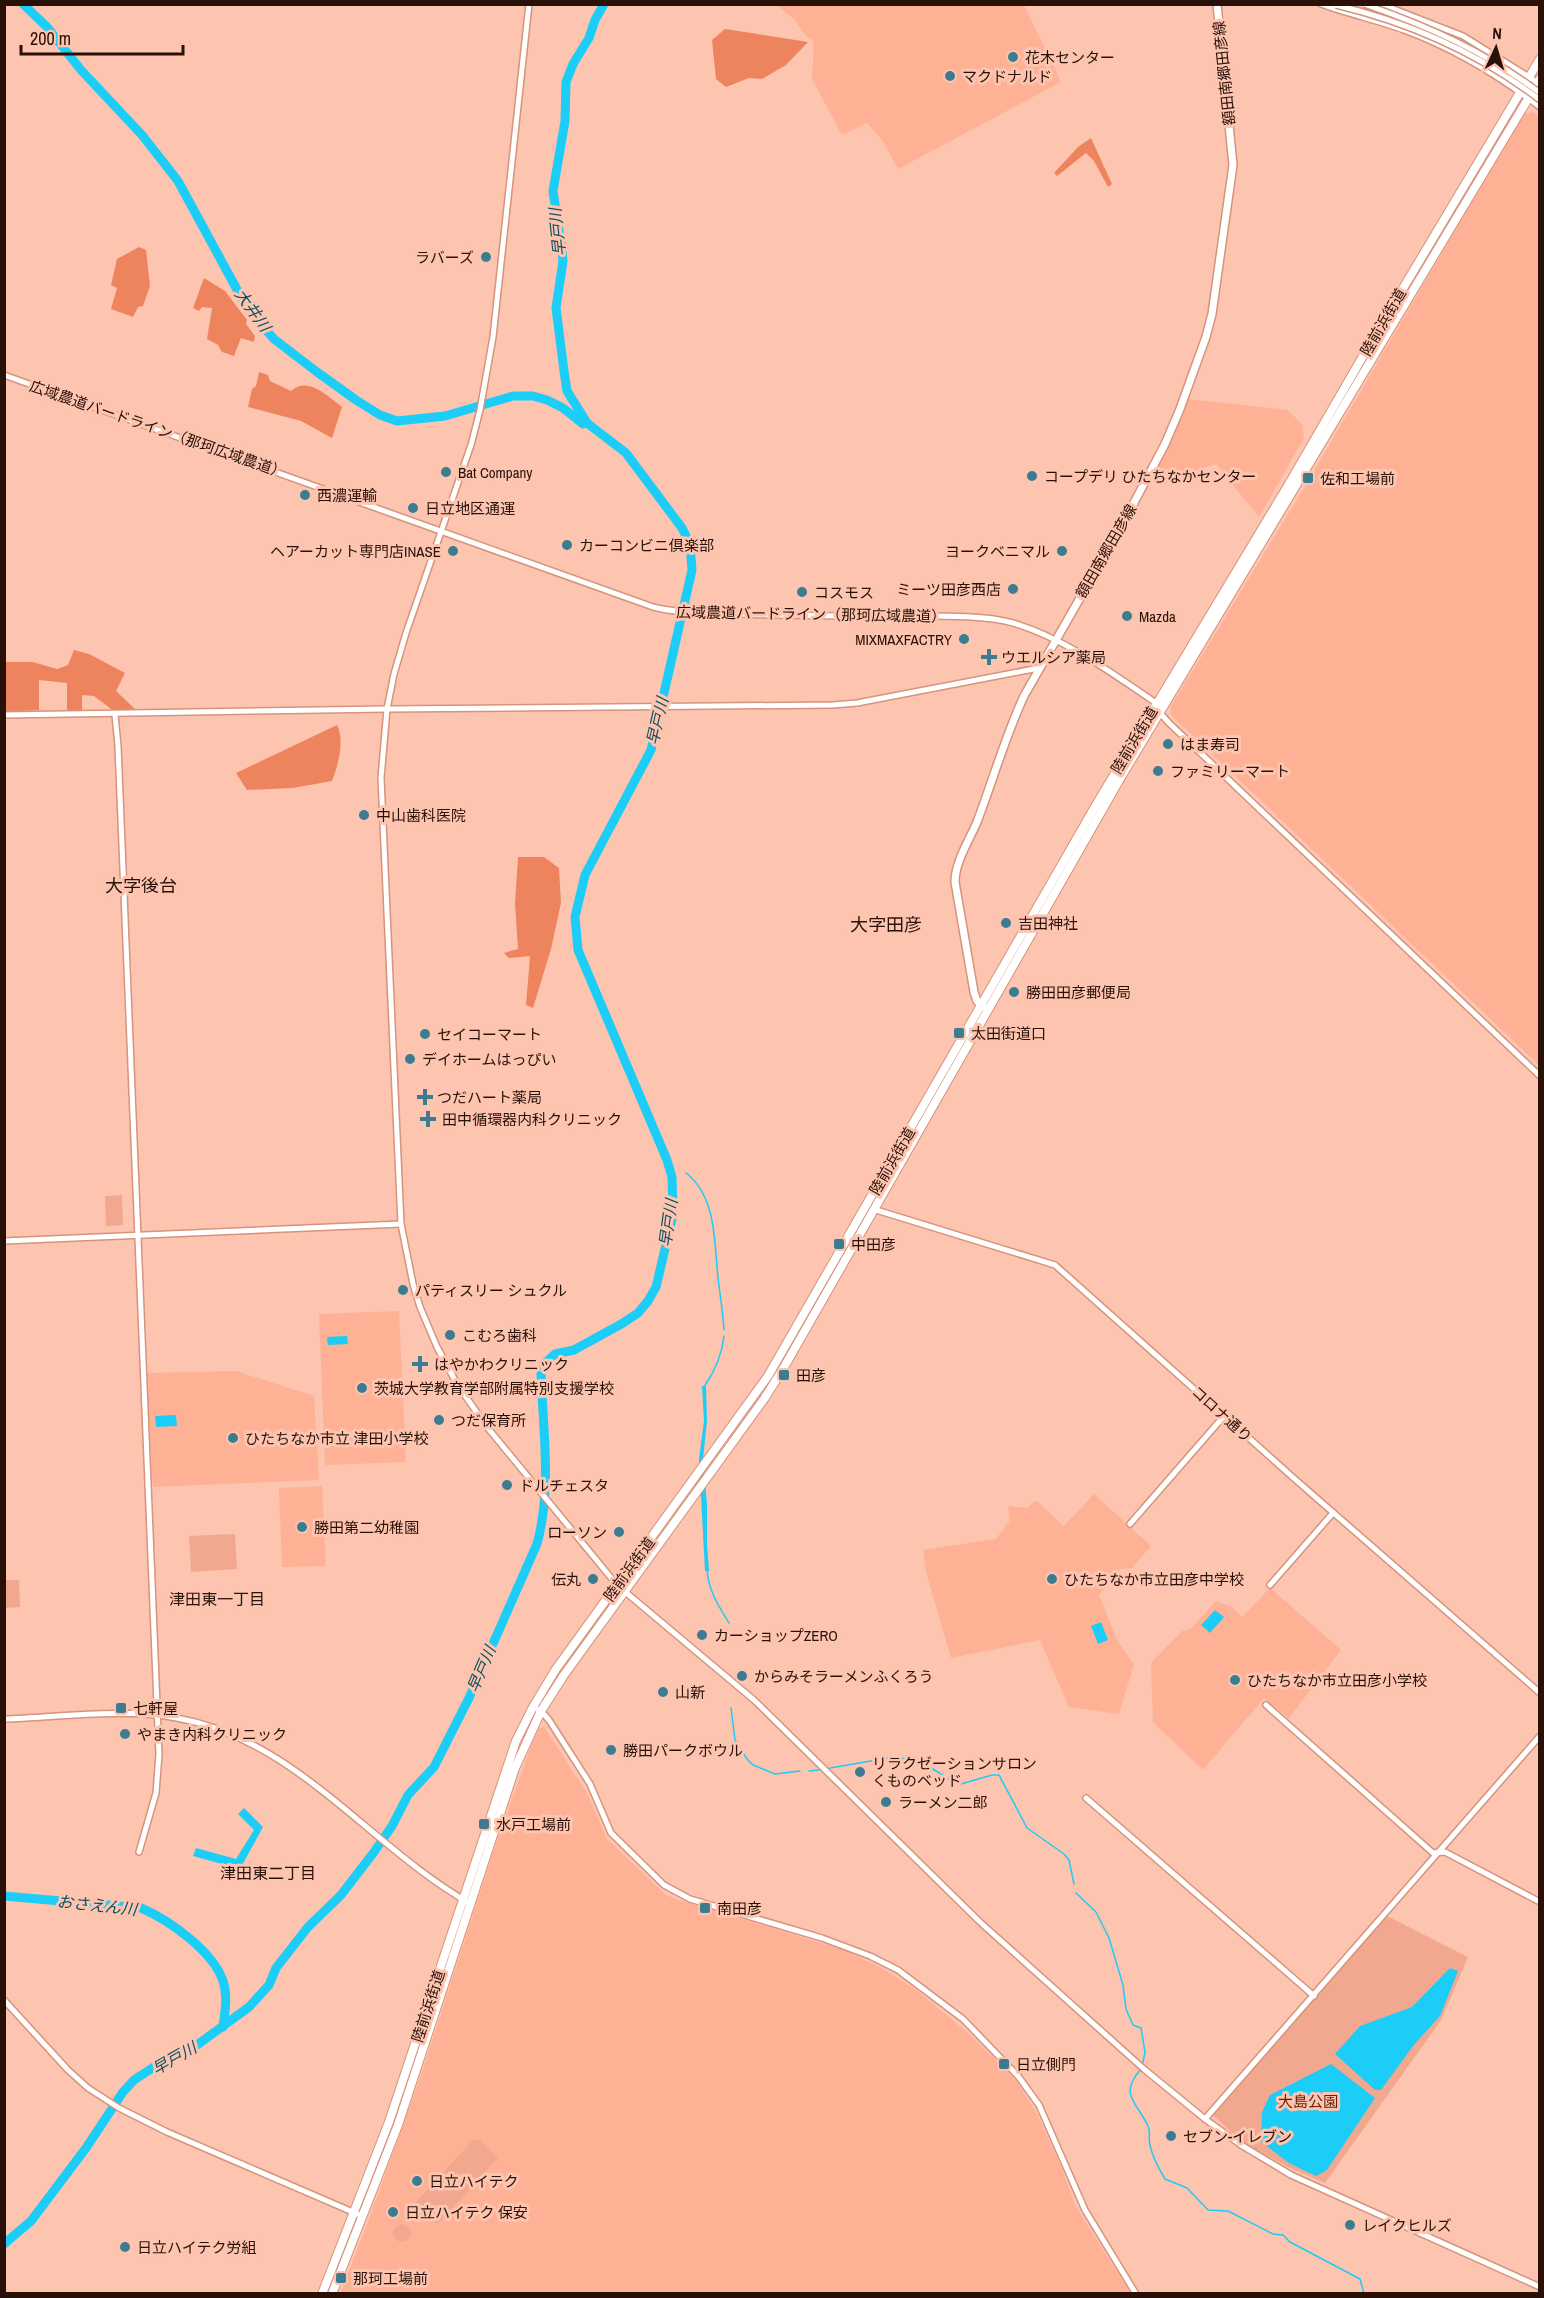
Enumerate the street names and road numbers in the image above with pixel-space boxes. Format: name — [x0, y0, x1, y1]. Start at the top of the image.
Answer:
street label: 額田南郷田彦線 — [1208, 20, 1240, 126]
street label: 陸前浜街道 — [1355, 284, 1411, 360]
street label: 広域農道バードライン（那珂広域農道） — [27, 375, 289, 483]
street label: 額田南郷田彦線 — [1071, 500, 1141, 602]
street label: 広域農道バードライン（那珂広域農道） — [676, 601, 946, 627]
street label: 陸前浜街道 — [1106, 702, 1162, 778]
street label: 陸前浜街道 — [864, 1123, 920, 1199]
street label: コロナ通り — [1187, 1381, 1257, 1447]
street label: 陸前浜街道 — [598, 1532, 660, 1606]
street label: 陸前浜街道 — [406, 1967, 450, 2045]

